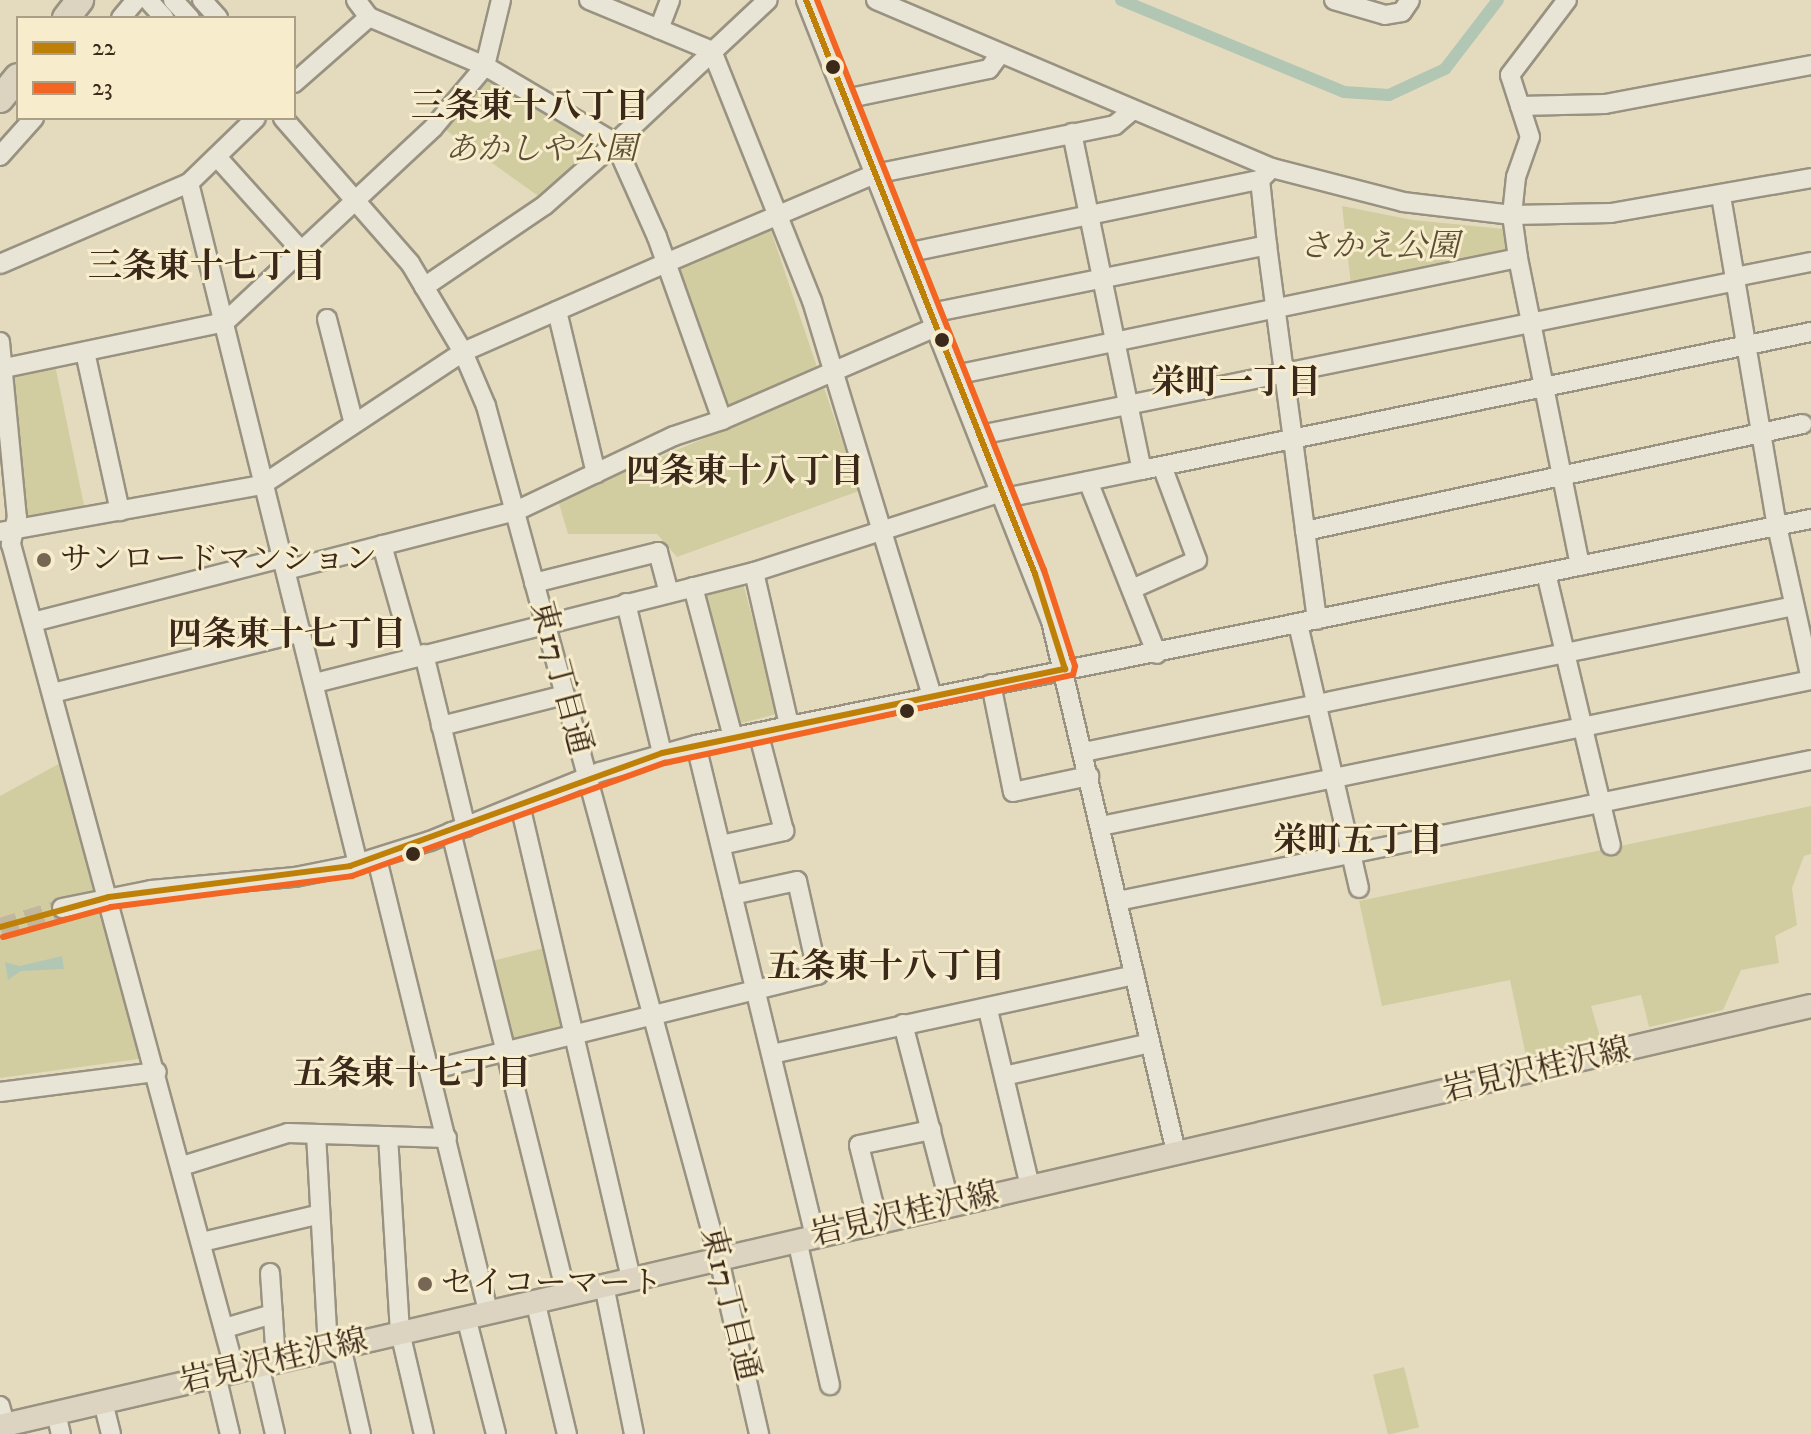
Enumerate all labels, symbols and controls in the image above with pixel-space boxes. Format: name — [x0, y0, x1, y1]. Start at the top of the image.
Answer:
legend — [16, 16, 296, 120]
text: 22 — [92, 33, 116, 63]
unlabelled marker — [825, 59, 841, 75]
text: 23 — [92, 73, 113, 103]
district label: 三条東十八丁目 — [411, 88, 649, 128]
park label: あかしや公園 — [445, 131, 637, 169]
park label: さかえ公園 — [1299, 228, 1459, 266]
district label: 三条東十七丁目 — [88, 248, 326, 288]
unlabelled marker — [934, 332, 950, 348]
district label: 栄町一丁目 — [1151, 364, 1321, 404]
district label: 四条東十八丁目 — [626, 453, 864, 493]
place label: サンロードマンション — [60, 541, 380, 579]
marker: サンロードマンション — [35, 551, 53, 569]
street label: 東17丁目通 — [521, 597, 599, 759]
district label: 四条東十七丁目 — [168, 616, 406, 656]
unlabelled marker — [899, 703, 915, 719]
district label: 栄町五丁目 — [1273, 822, 1443, 862]
unlabelled marker — [405, 846, 421, 862]
district label: 五条東十八丁目 — [767, 948, 1005, 988]
street label: 岩見沢桂沢線 — [1439, 1031, 1635, 1111]
district label: 五条東十七丁目 — [293, 1055, 531, 1095]
street label: 岩見沢桂沢線 — [807, 1175, 1003, 1255]
street label: 東17丁目通 — [691, 1223, 767, 1385]
place label: セイコーマート — [441, 1265, 665, 1303]
marker: セイコーマート — [416, 1275, 434, 1293]
street label: 岩見沢桂沢線 — [176, 1322, 372, 1402]

